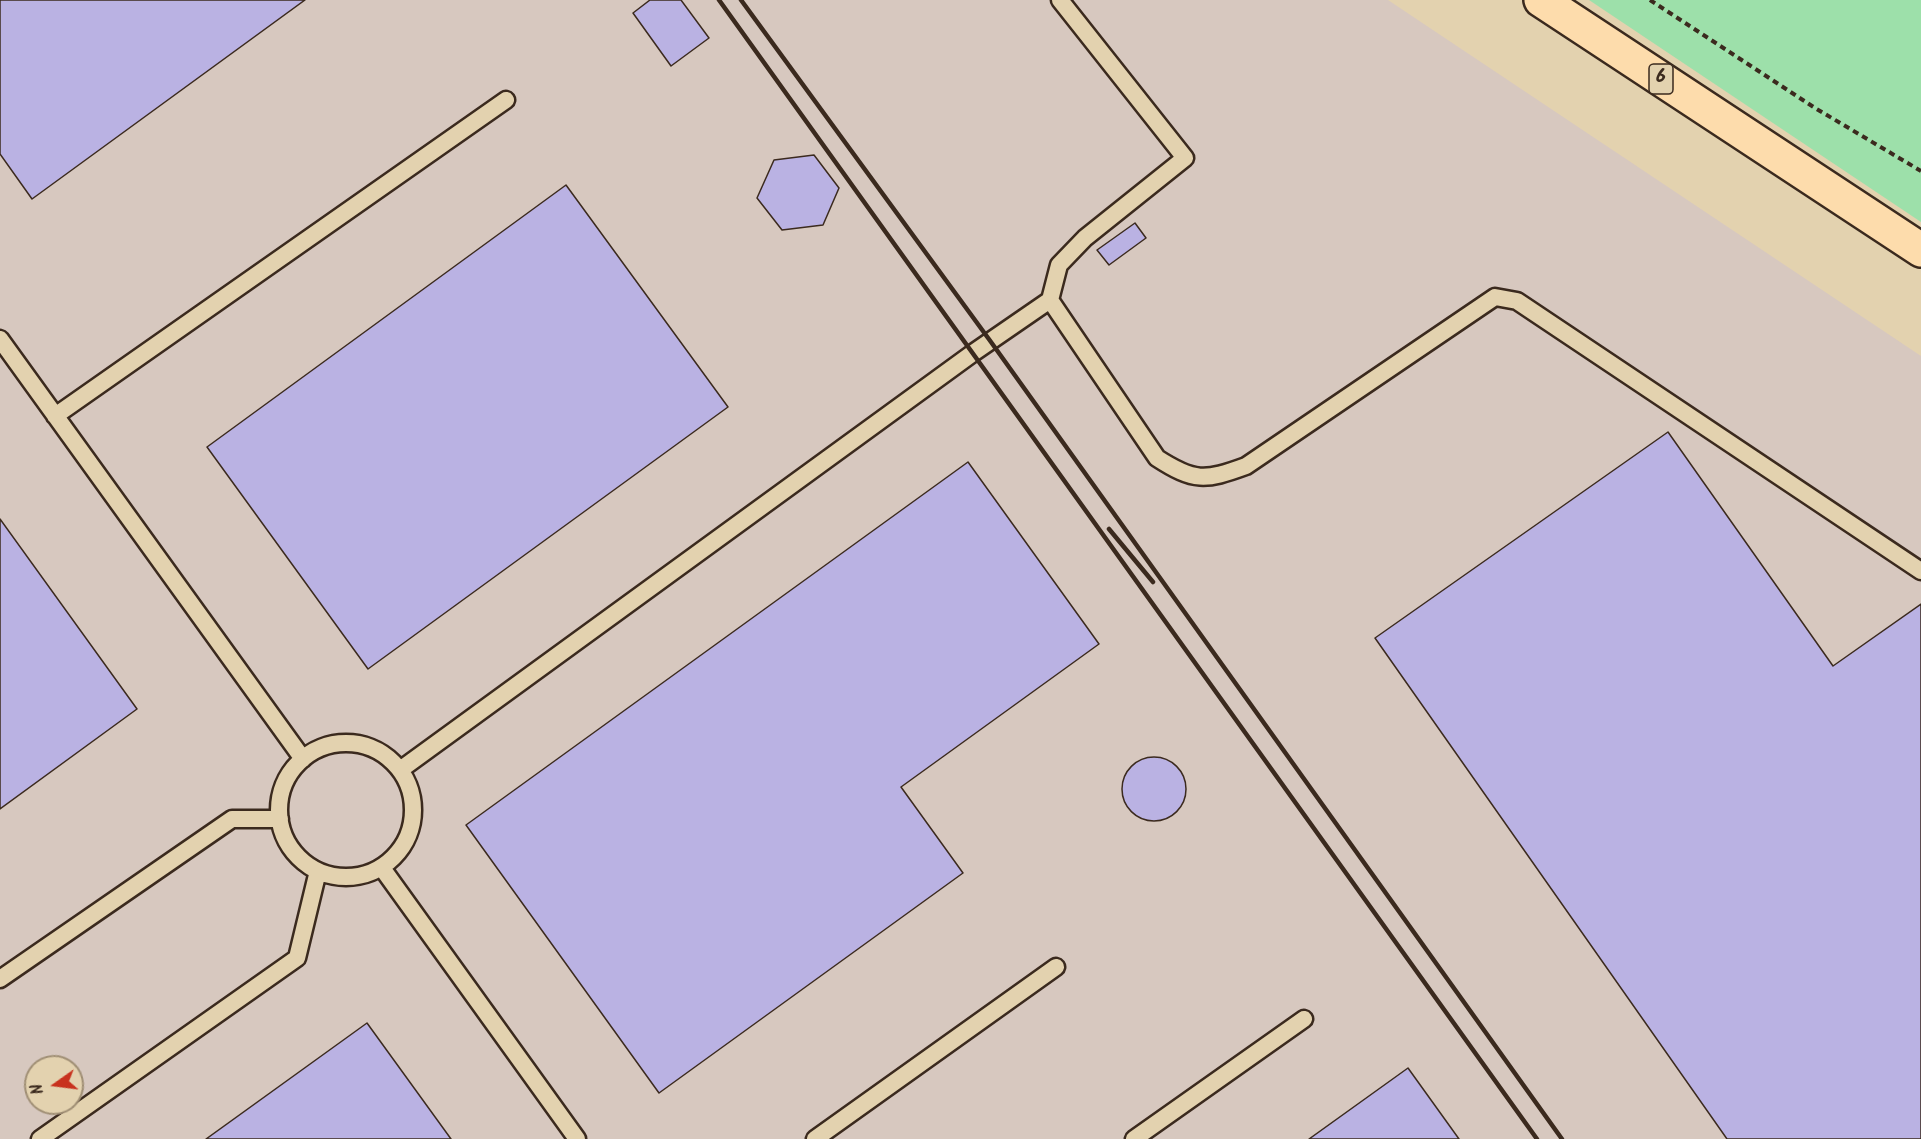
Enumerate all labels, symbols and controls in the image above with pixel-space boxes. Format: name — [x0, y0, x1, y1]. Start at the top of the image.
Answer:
road number: 6 — [1649, 64, 1673, 94]
north arrow — [24, 1055, 84, 1115]
text: N — [25, 1081, 51, 1097]

